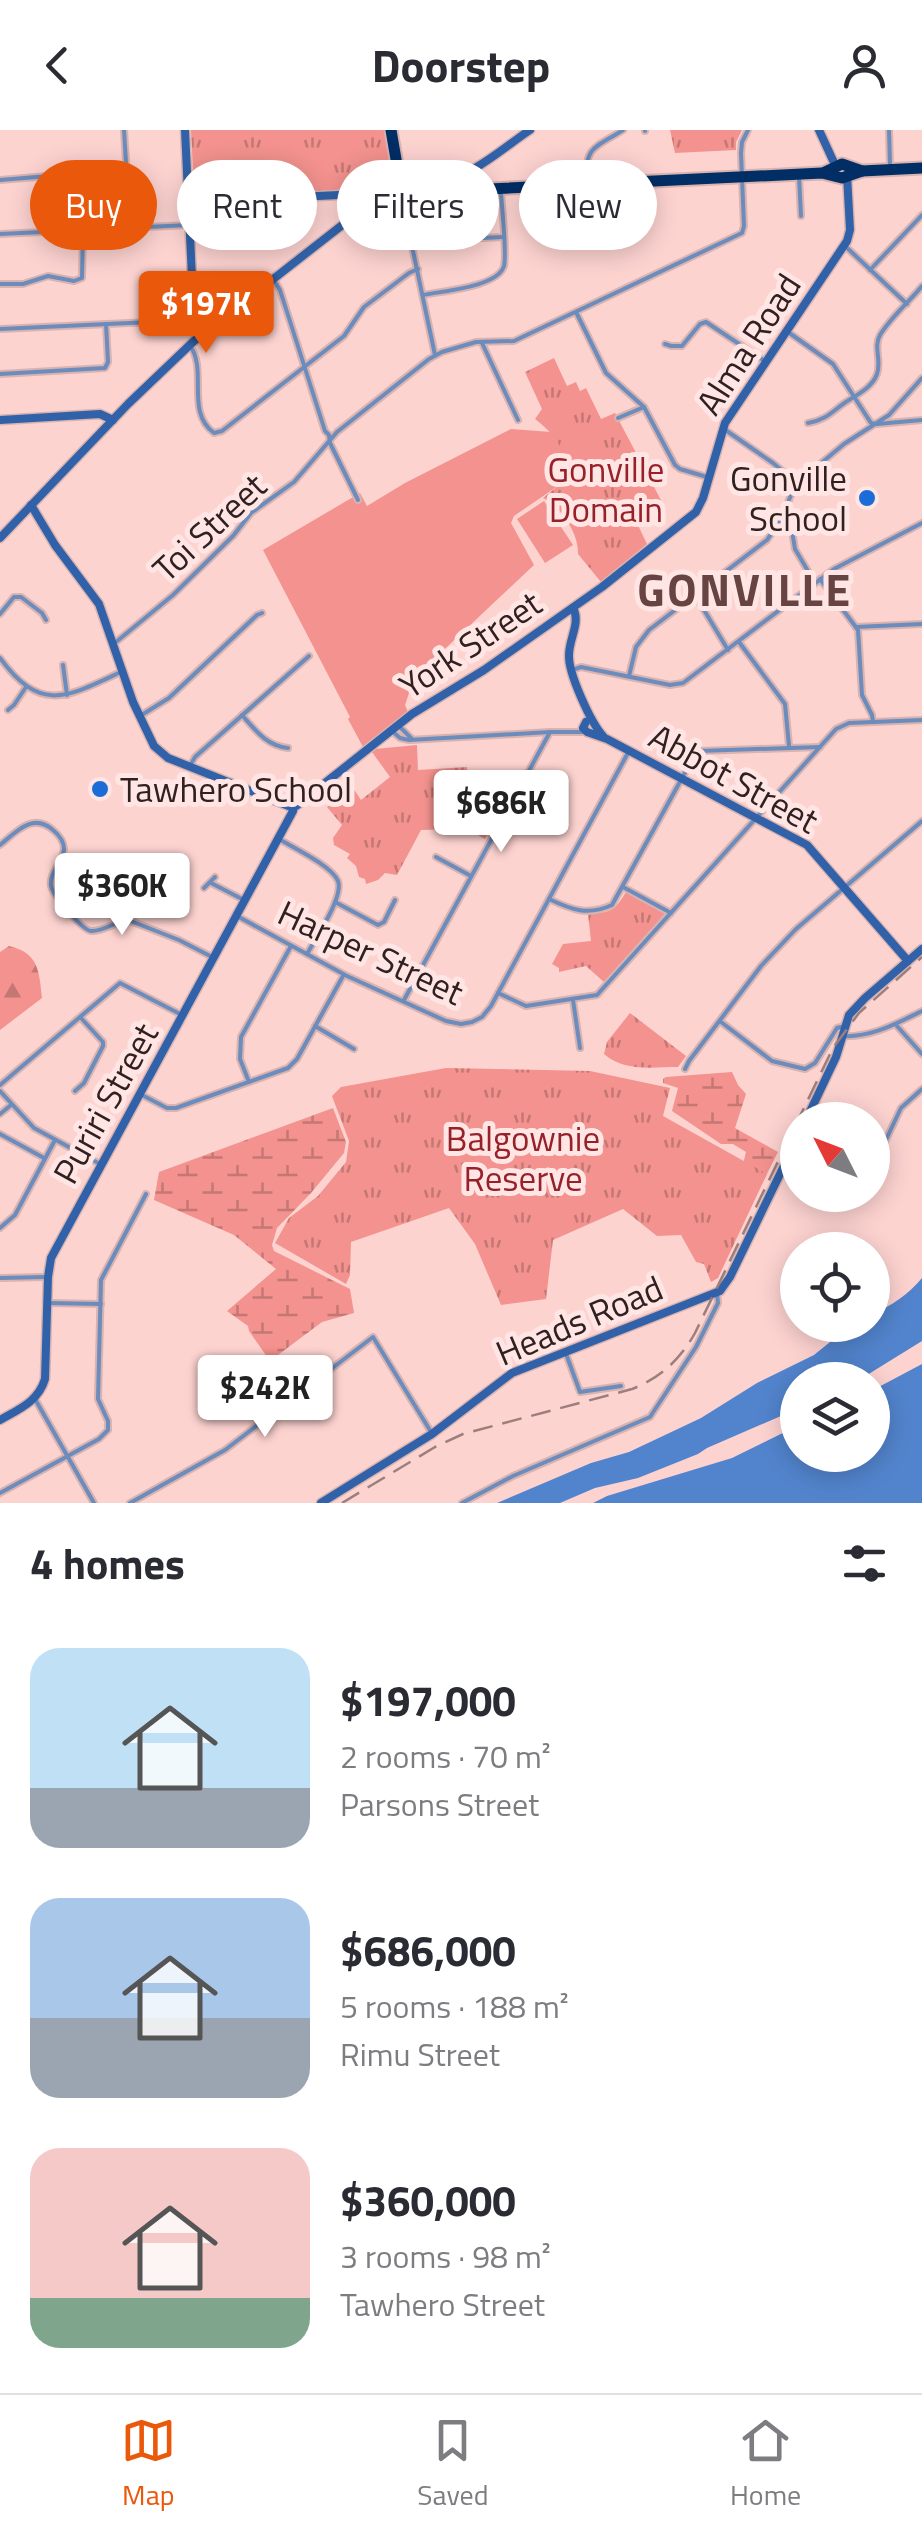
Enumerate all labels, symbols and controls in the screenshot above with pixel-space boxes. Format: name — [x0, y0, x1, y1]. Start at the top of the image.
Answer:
text: Doorstep — [372, 31, 550, 99]
icon: back — [30, 38, 85, 93]
icon: person — [837, 38, 892, 93]
chip: Buy — [30, 160, 157, 250]
chip: Rent — [177, 160, 317, 250]
chip: Filters — [337, 160, 499, 250]
chip: New — [519, 160, 657, 250]
street label: Alma Road — [682, 263, 814, 425]
pin: $197K — [136, 271, 276, 356]
text: $197K — [161, 279, 251, 327]
park label: Gonville Domain — [547, 442, 665, 536]
place label: Gonville School — [730, 451, 847, 545]
street label: Toi Street — [140, 460, 278, 594]
marker: Gonville School — [856, 487, 878, 509]
district label: GONVILLE — [637, 555, 853, 623]
street label: York Street — [388, 576, 552, 712]
street label: Abbot Street — [639, 709, 829, 847]
place label: Tawhero School — [120, 762, 352, 816]
pin: $686K — [431, 770, 571, 855]
marker: Tawhero School — [89, 778, 111, 800]
text: $686K — [456, 778, 546, 826]
pin: $360K — [52, 853, 192, 938]
text: $360K — [77, 861, 167, 909]
street label: Harper Street — [269, 885, 473, 1019]
street label: Puriri Street — [39, 1013, 171, 1193]
north arrow — [780, 1102, 890, 1212]
map controls — [780, 1102, 890, 1472]
park label: Balgownie Reserve — [446, 1111, 600, 1205]
button: locate — [780, 1232, 890, 1342]
street label: Heads Road — [487, 1261, 671, 1379]
pin: $242K — [195, 1355, 335, 1440]
button: layers — [780, 1362, 890, 1472]
text: $242K — [220, 1363, 310, 1411]
text: 4 homes — [30, 1531, 185, 1595]
icon: filters — [837, 1536, 892, 1591]
text: $197,000 — [340, 1668, 516, 1732]
icon: home — [110, 1688, 230, 1808]
text: 2 rooms · 70 m² — [340, 1732, 551, 1780]
text: Parsons Street — [340, 1780, 539, 1828]
text: $686,000 — [340, 1918, 516, 1982]
icon: home — [110, 1938, 230, 2058]
text: 5 rooms · 188 m² — [340, 1982, 569, 2030]
text: Rimu Street — [340, 2030, 500, 2078]
text: $360,000 — [340, 2168, 516, 2232]
icon: home — [110, 2188, 230, 2308]
text: 3 rooms · 98 m² — [340, 2232, 551, 2280]
text: Tawhero Street — [340, 2280, 545, 2328]
tab: Map — [121, 2413, 176, 2516]
tab: Saved — [417, 2413, 489, 2516]
tab: Home — [730, 2413, 801, 2516]

